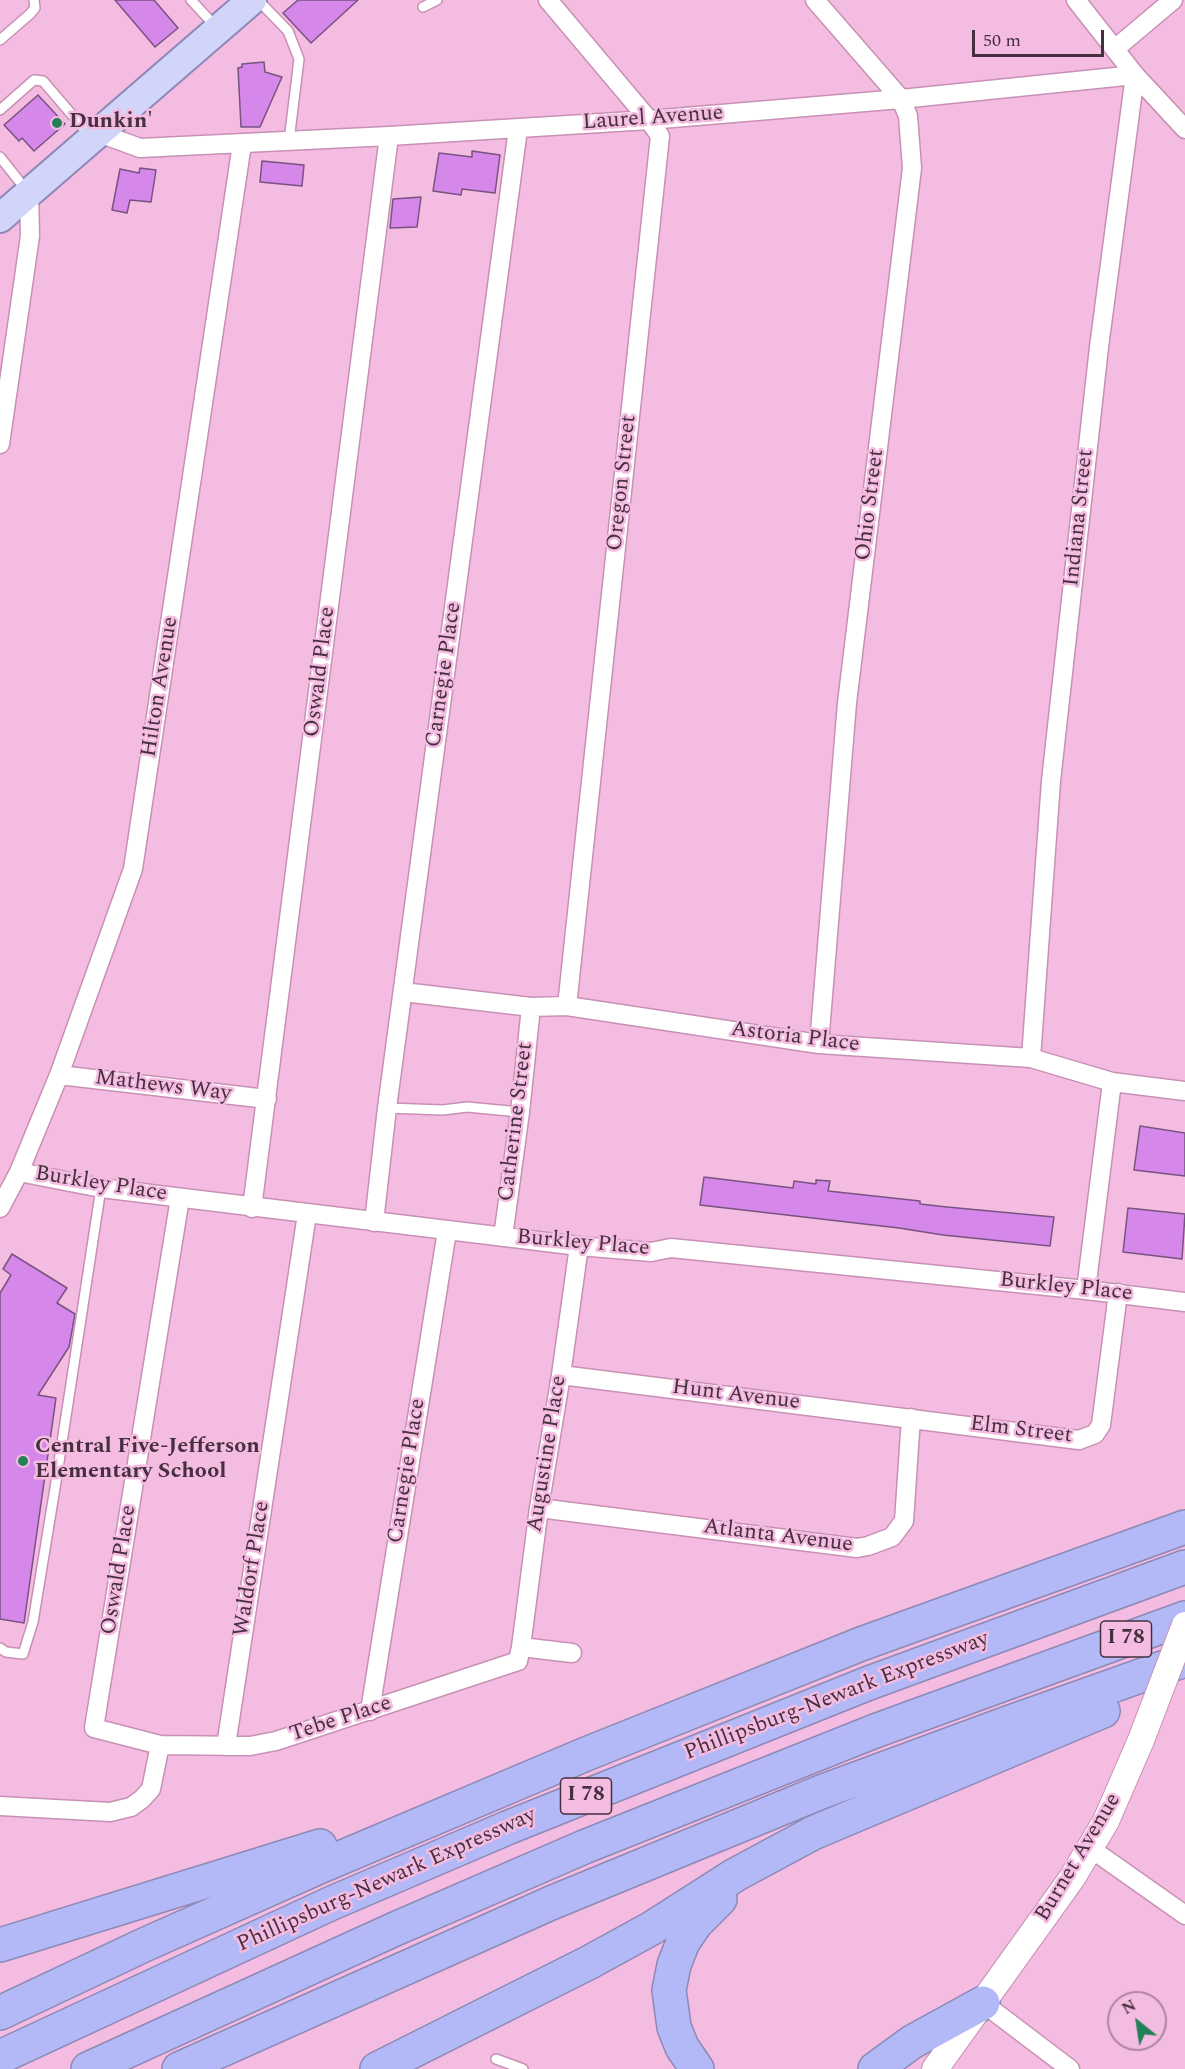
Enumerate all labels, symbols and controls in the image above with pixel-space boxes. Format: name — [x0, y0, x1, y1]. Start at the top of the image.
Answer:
scale bar — [975, 18, 1107, 56]
text: 50 m — [983, 27, 1021, 54]
street label: Laurel Avenue — [582, 101, 724, 137]
place label: Dunkin' — [69, 110, 153, 136]
marker: Dunkin' — [50, 116, 64, 130]
street label: Oregon Street — [603, 414, 643, 552]
street label: Ohio Street — [851, 448, 891, 562]
street label: Indiana Street — [1060, 448, 1100, 588]
street label: Carnegie Place — [422, 601, 468, 749]
street label: Oswald Place — [300, 605, 342, 739]
street label: Hilton Avenue — [137, 615, 185, 759]
street label: Astoria Place — [729, 1017, 861, 1059]
street label: Catherine Street — [494, 1041, 540, 1203]
street label: Mathews Way — [93, 1066, 233, 1108]
street label: Burkley Place — [33, 1162, 169, 1208]
street label: Burkley Place — [515, 1225, 651, 1263]
street label: Burkley Place — [998, 1268, 1134, 1308]
street label: Augustine Place — [523, 1374, 573, 1534]
street label: Hunt Avenue — [670, 1375, 802, 1417]
street label: Carnegie Place — [384, 1397, 432, 1545]
street label: Elm Street — [968, 1412, 1074, 1450]
place label: Central Five-Jefferson Elementary School — [35, 1435, 260, 1486]
marker: Central Five-Jefferson Elementary School — [16, 1454, 30, 1468]
street label: Waldorf Place — [229, 1499, 277, 1639]
street label: Oswald Place — [97, 1503, 143, 1637]
street label: Atlanta Avenue — [702, 1515, 854, 1559]
road number: I 78 — [1100, 1621, 1152, 1657]
street label: Phillipsburg-Newark Expressway — [681, 1627, 993, 1767]
street label: Tebe Place — [287, 1691, 395, 1749]
road number: I 78 — [560, 1778, 612, 1814]
street label: Burnet Avenue — [1030, 1789, 1128, 1927]
street label: Phillipsburg-Newark Expressway — [233, 1803, 541, 1959]
north arrow — [1107, 1991, 1167, 2051]
text: N — [1117, 1993, 1141, 2021]

